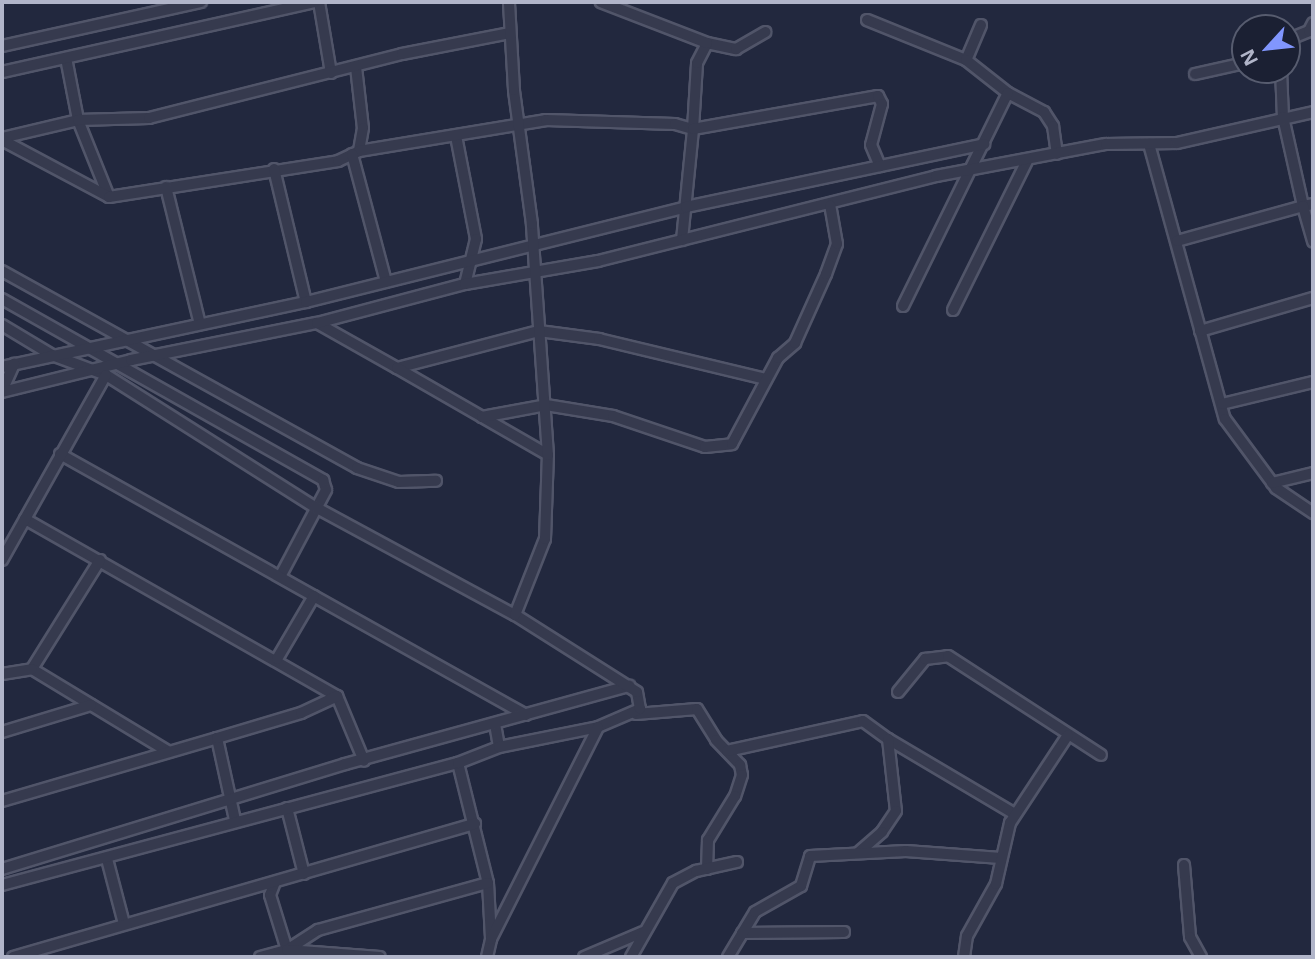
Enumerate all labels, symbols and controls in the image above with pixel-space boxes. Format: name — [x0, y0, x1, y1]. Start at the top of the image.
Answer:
north arrow — [1231, 14, 1301, 84]
text: N — [1234, 45, 1264, 70]

